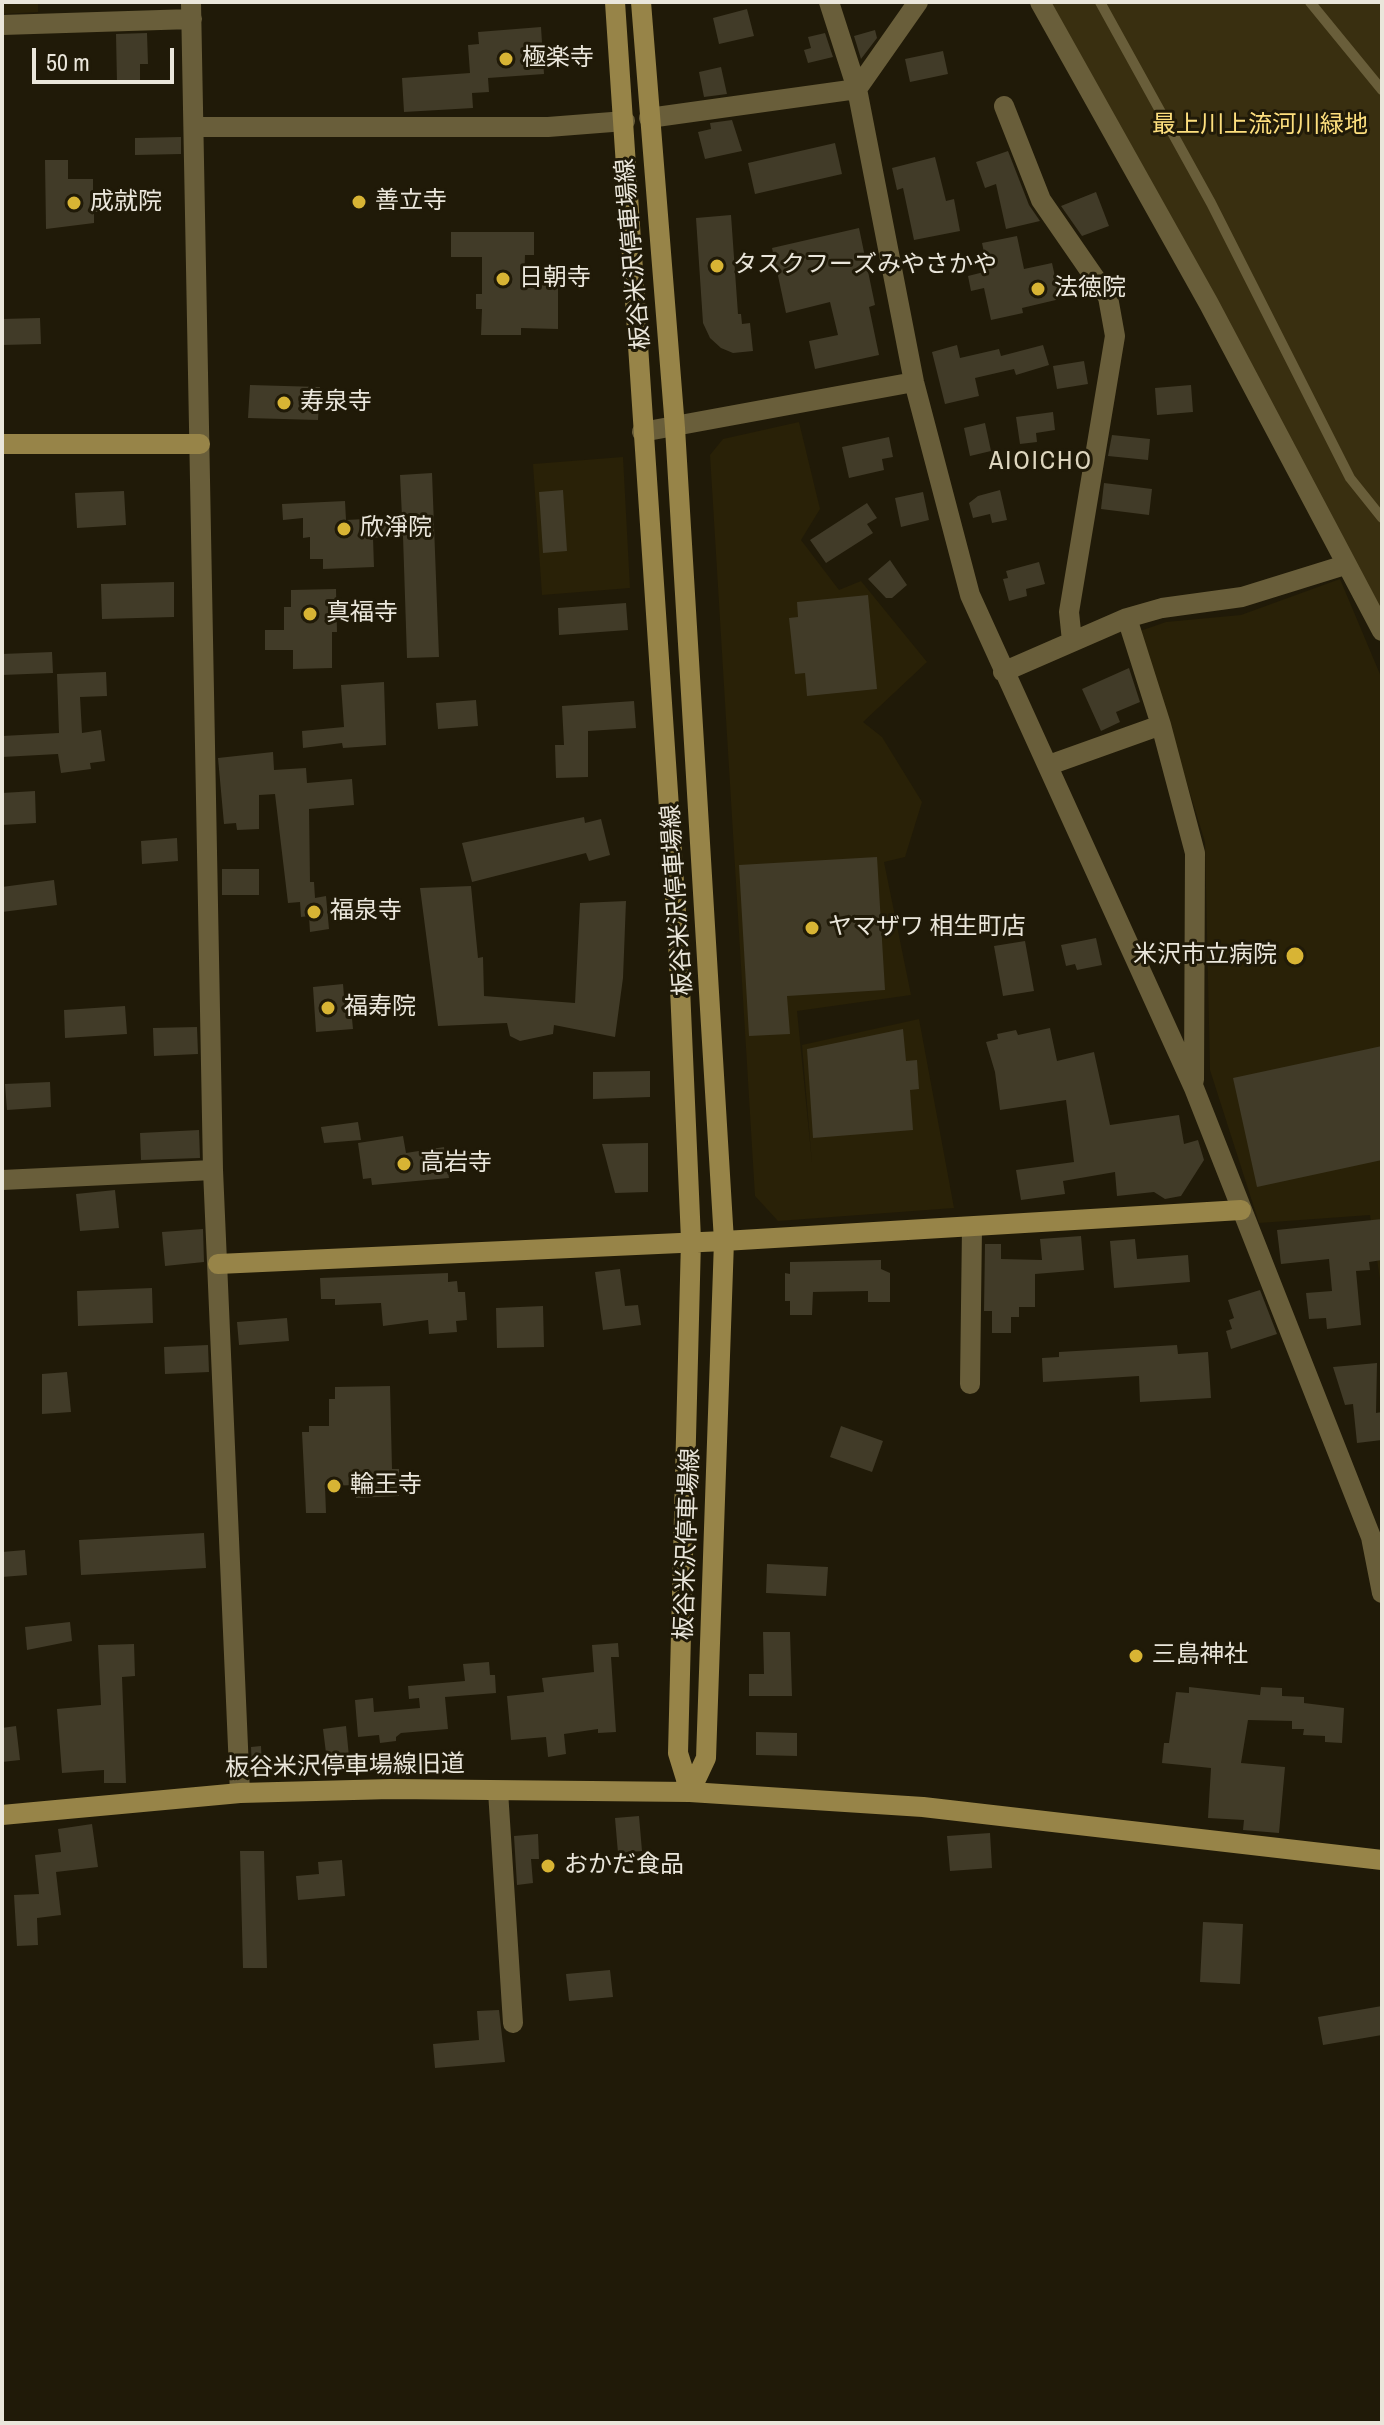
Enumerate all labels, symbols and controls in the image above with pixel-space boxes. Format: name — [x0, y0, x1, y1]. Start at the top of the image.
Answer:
scale bar — [36, 32, 178, 82]
place label: 極楽寺 — [522, 45, 594, 73]
text: 50 m — [46, 46, 90, 78]
marker: 極楽寺 — [497, 50, 515, 68]
park label: 最上川上流河川緑地 — [1152, 112, 1368, 140]
street label: 板谷米沢停車場線 — [611, 157, 657, 351]
place label: 善立寺 — [375, 188, 447, 216]
place label: 成就院 — [90, 189, 162, 217]
marker: 善立寺 — [350, 193, 368, 211]
marker: 成就院 — [65, 194, 83, 212]
place label: タスクフーズみやさかや — [733, 252, 997, 280]
marker: タスクフーズみやさかや — [708, 257, 726, 275]
place label: 日朝寺 — [519, 265, 591, 293]
marker: 日朝寺 — [494, 270, 512, 288]
place label: 法徳院 — [1054, 275, 1126, 303]
marker: 法徳院 — [1029, 280, 1047, 298]
place label: 寿泉寺 — [300, 389, 372, 417]
marker: 寿泉寺 — [275, 394, 293, 412]
district label: AIOICHO — [989, 446, 1093, 478]
place label: 欣淨院 — [360, 515, 432, 543]
marker: 欣淨院 — [335, 520, 353, 538]
place label: 真福寺 — [326, 600, 398, 628]
marker: 真福寺 — [301, 605, 319, 623]
street label: 板谷米沢停車場線 — [657, 803, 699, 997]
place label: 福泉寺 — [330, 898, 402, 926]
marker: 福泉寺 — [305, 903, 323, 921]
place label: ヤマザワ 相生町店 — [828, 914, 1025, 942]
marker: ヤマザワ 相生町店 — [803, 919, 821, 937]
place label: 米沢市立病院 — [1133, 942, 1277, 970]
marker: 米沢市立病院 — [1284, 945, 1306, 967]
place label: 福寿院 — [344, 994, 416, 1022]
marker: 福寿院 — [319, 999, 337, 1017]
place label: 高岩寺 — [420, 1150, 492, 1178]
marker: 高岩寺 — [395, 1155, 413, 1173]
street label: 板谷米沢停車場線 — [670, 1448, 706, 1640]
place label: 輪王寺 — [350, 1472, 422, 1500]
marker: 輪王寺 — [325, 1477, 343, 1495]
place label: 三島神社 — [1152, 1642, 1248, 1670]
marker: 三島神社 — [1127, 1647, 1145, 1665]
street label: 板谷米沢停車場線旧道 — [225, 1751, 465, 1783]
place label: おかだ食品 — [564, 1852, 684, 1880]
marker: おかだ食品 — [539, 1857, 557, 1875]

